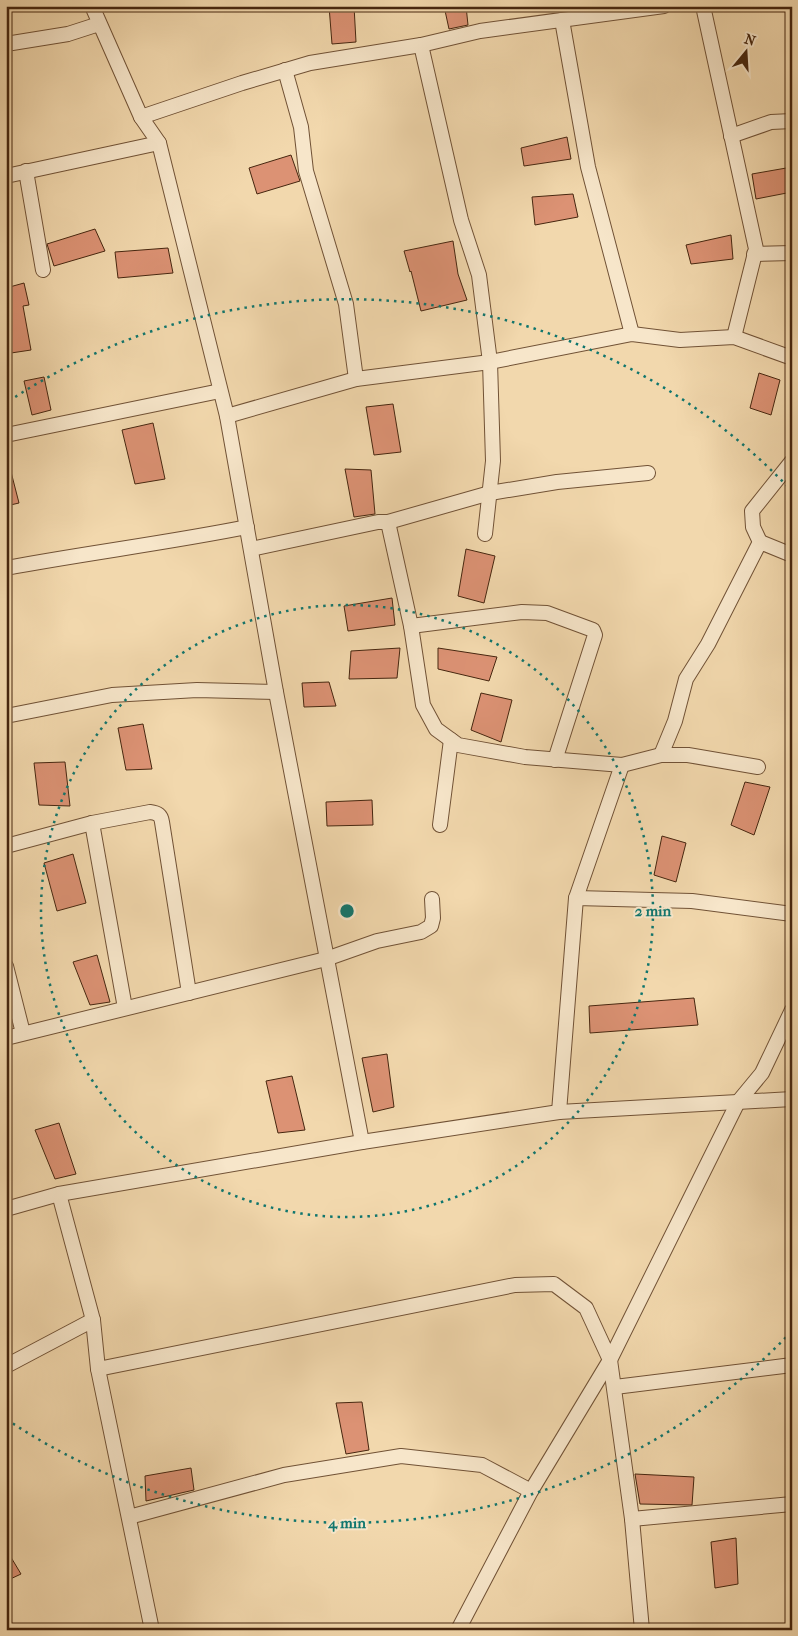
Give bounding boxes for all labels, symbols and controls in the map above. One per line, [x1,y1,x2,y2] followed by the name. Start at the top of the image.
[720,28,770,78] north arrow
[742,30,758,50] text: N
[338,902,356,920] centre of rings
[635,902,672,920] text: 2 min
[327,1514,366,1532] text: 4 min

